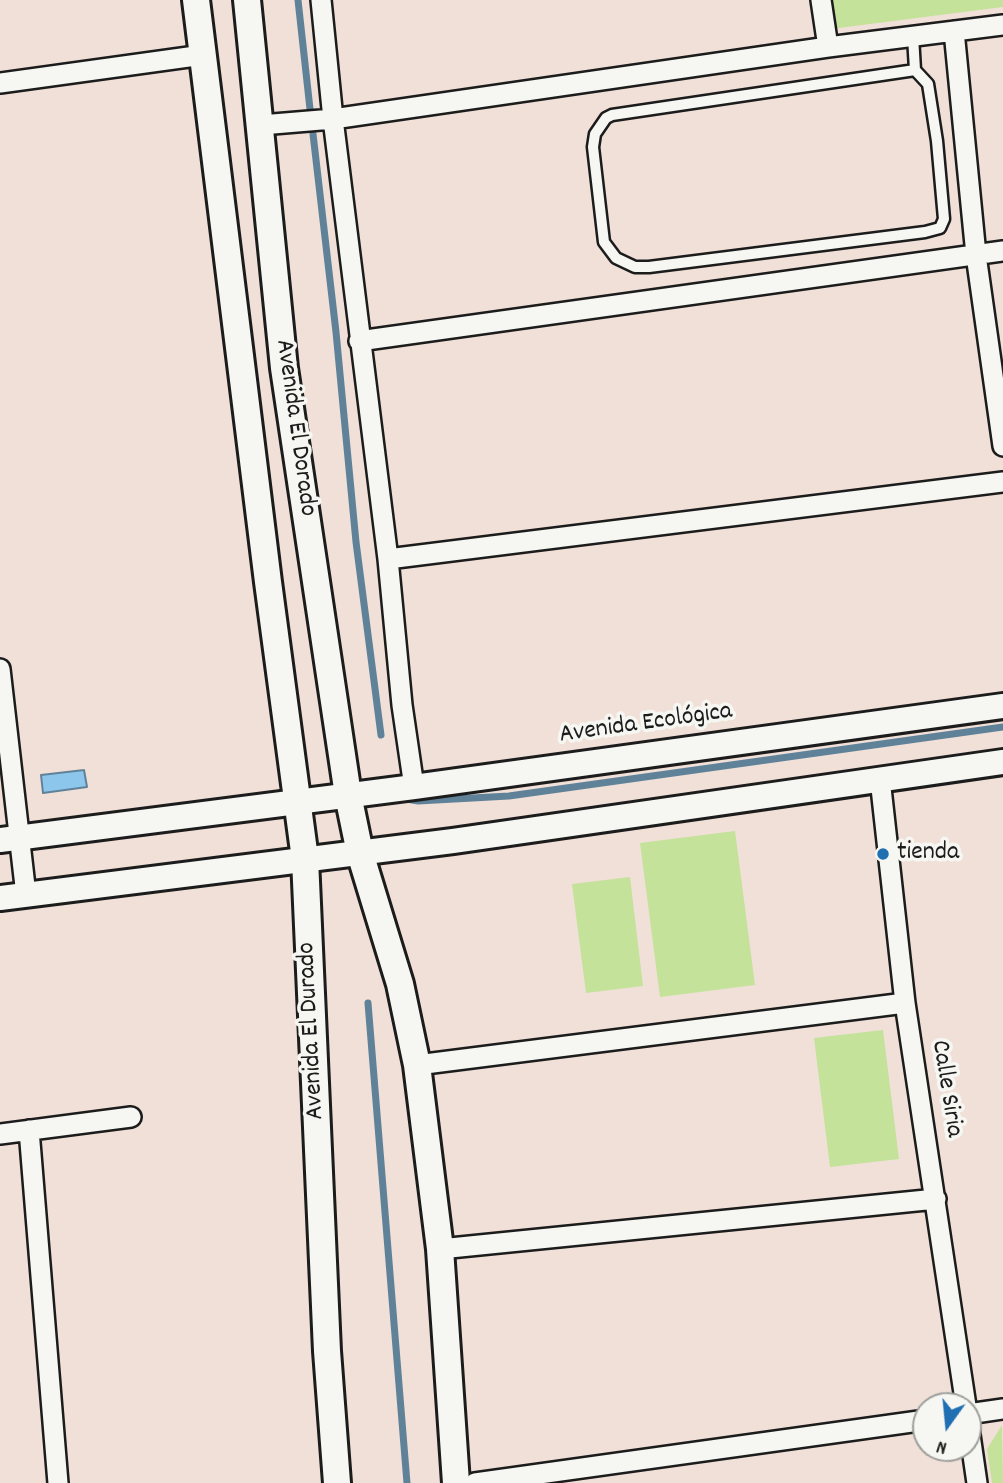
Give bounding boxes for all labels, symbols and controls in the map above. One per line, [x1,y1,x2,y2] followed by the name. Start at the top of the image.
[266,338,322,518] street label: Avenida El Dorado
[558,697,734,753] street label: Avenida Ecológica
[897,838,959,870] place label: tienda
[875,846,891,862] marker: tienda
[293,941,333,1121] street label: Avenida El Durado
[922,1038,968,1140] street label: Calle Siria
[912,1392,982,1462] north arrow
[934,1432,950,1460] text: N

